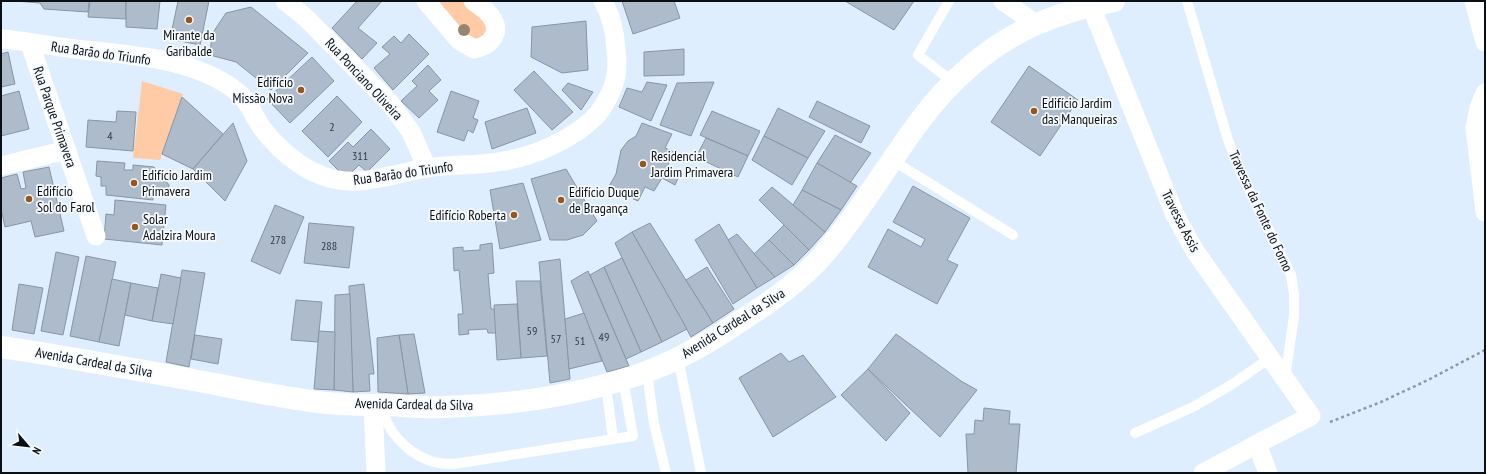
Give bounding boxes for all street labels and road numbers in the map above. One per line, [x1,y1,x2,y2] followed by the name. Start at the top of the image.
[321,34,407,124] street label: Rua Ponciano Oliveira
[50,37,152,69] street label: Rua Barão do Triunfo
[29,64,81,170] street label: Rua Parque Primavera
[1225,147,1297,275] street label: Travessa da Fonte do Forno
[352,157,454,189] street label: Rua Barão do Triunfo
[1158,187,1204,255] street label: Travessa Assis
[678,284,788,362] street label: Avenida Cardeal da Silva
[34,343,154,381] street label: Avenida Cardeal da Silva
[355,394,473,414] street label: Avenida Cardeal da Silva

